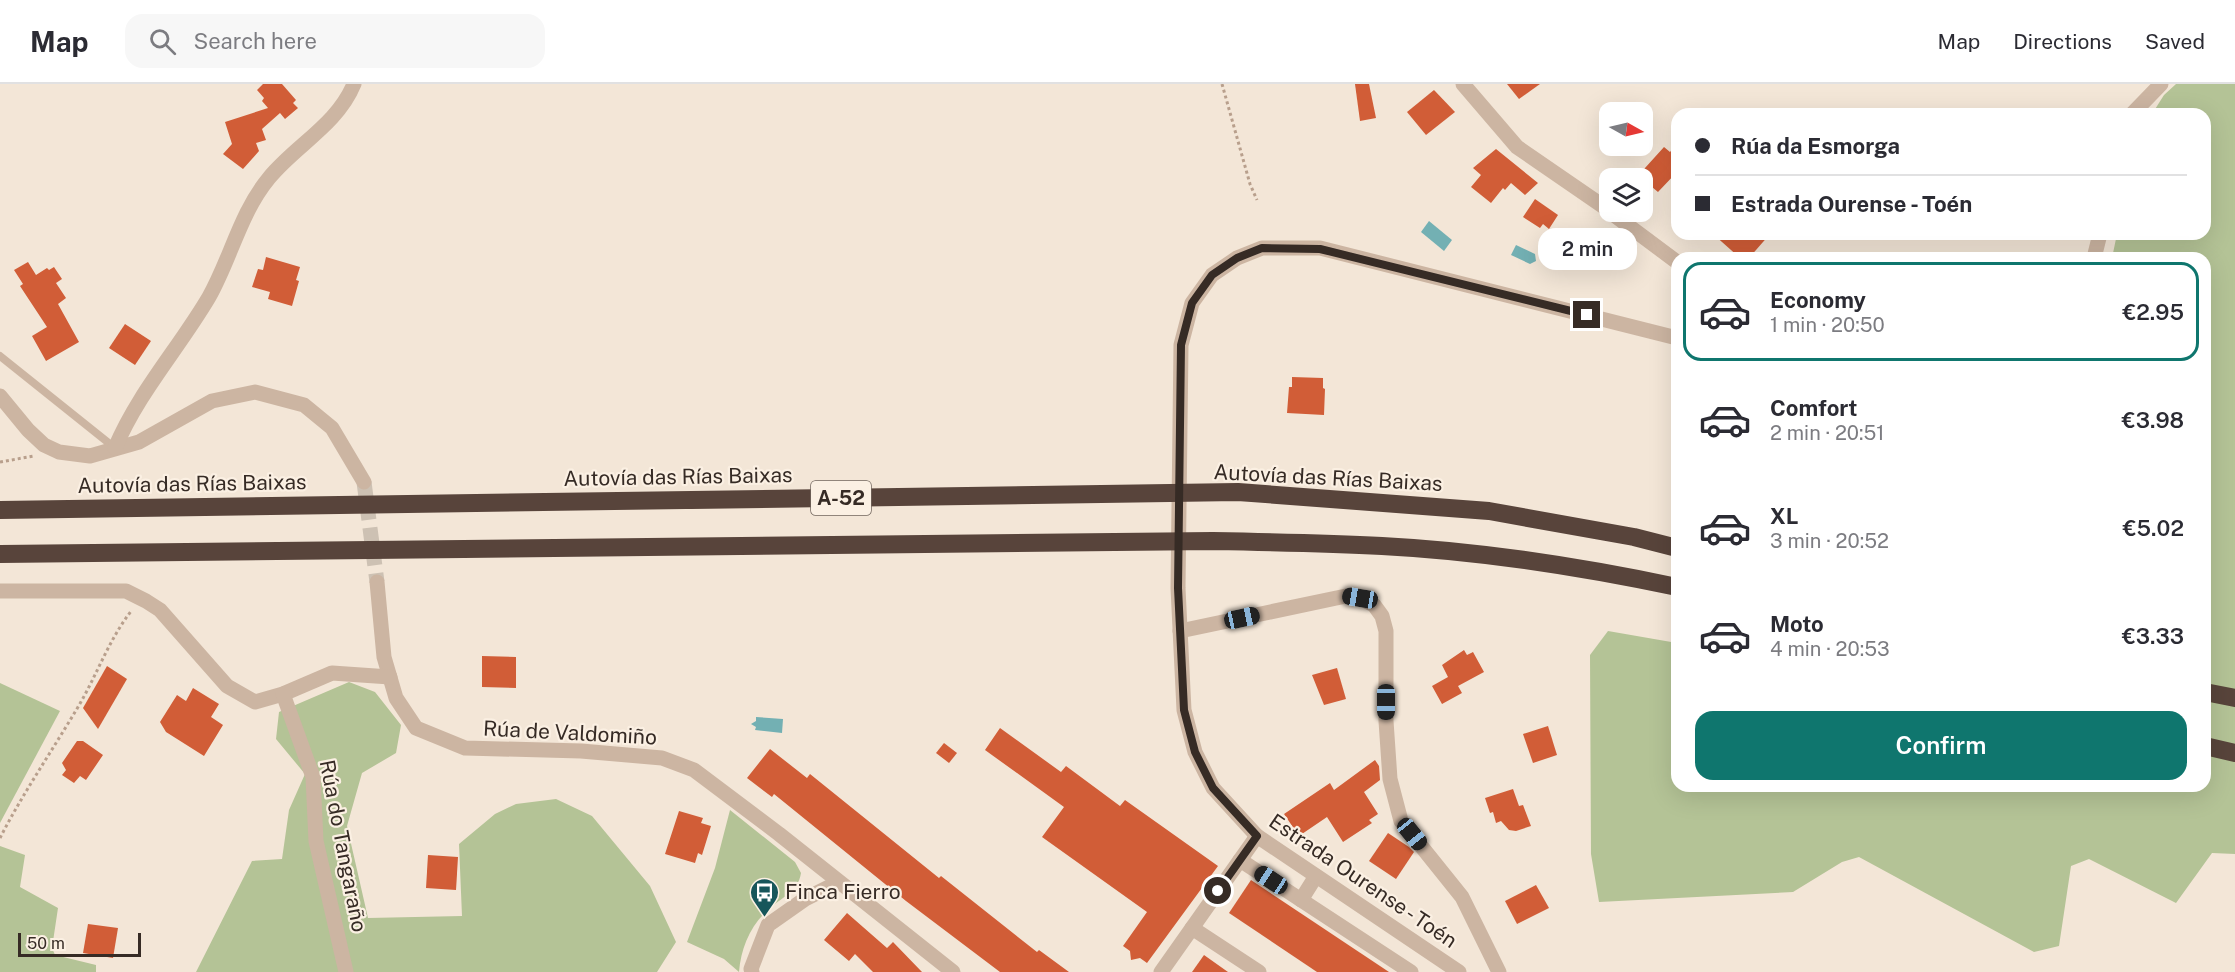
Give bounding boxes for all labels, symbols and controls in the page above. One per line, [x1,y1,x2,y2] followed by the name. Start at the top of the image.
[125,14,545,68] search box
[30,25,89,58] text: Map
[146,25,179,58] icon: search
[194,28,317,54] text: Search here
[1938,29,1980,54] text: Map
[2013,29,2112,54] text: Directions
[2145,29,2205,54] text: Saved
[1599,102,1653,156] north arrow
[1599,102,1653,222] map controls
[1731,133,1900,159] text: Rúa da Esmorga
[1599,168,1653,222] button: layers
[1731,191,1972,217] text: Estrada Ourense - Toén
[1538,228,1636,270] callout: 2 min
[1562,237,1613,261] text: 2 min
[1698,285,1752,339] icon: car
[1770,287,1866,313] text: Economy
[2122,299,2184,325] text: €2.95
[1573,301,1600,328] route end
[1770,313,1885,337] text: 1 min · 20:50
[1698,393,1752,447] icon: car
[1770,395,1857,421] text: Comfort
[2122,407,2184,433] text: €3.98
[1770,421,1885,445] text: 2 min · 20:51
[1213,459,1443,496] street label: Autovía das Rías Baixas
[563,462,793,491] street label: Autovía das Rías Baixas
[77,469,307,498] street label: Autovía das Rías Baixas
[811,481,871,515] road number: A-52
[1698,501,1752,555] icon: car
[1770,503,1798,529] text: XL
[2123,515,2184,541] text: €5.02
[1770,529,1889,553] text: 3 min · 20:52
[1341,586,1379,610] car
[1223,605,1261,631] car
[1698,609,1752,663] icon: car
[1770,611,1824,637] text: Moto
[2122,623,2184,649] text: €3.33
[1770,637,1890,661] text: 4 min · 20:53
[1377,684,1395,720] car
[1695,711,2187,780] button: Confirm
[482,715,658,750] street label: Rúa de Valdomiño
[315,758,372,934] street label: Rúa do Tangaraño
[1265,808,1462,953] street label: Estrada Ourense - Toén
[1394,814,1430,854] car
[1251,863,1291,897] car
[748,876,780,918] bus stop icon: Finca Fierro
[1204,877,1231,904] route start
[785,879,901,904] place label: Finca Fierro
[18,930,141,958] scale bar
[27,934,65,953] text: 50 m

